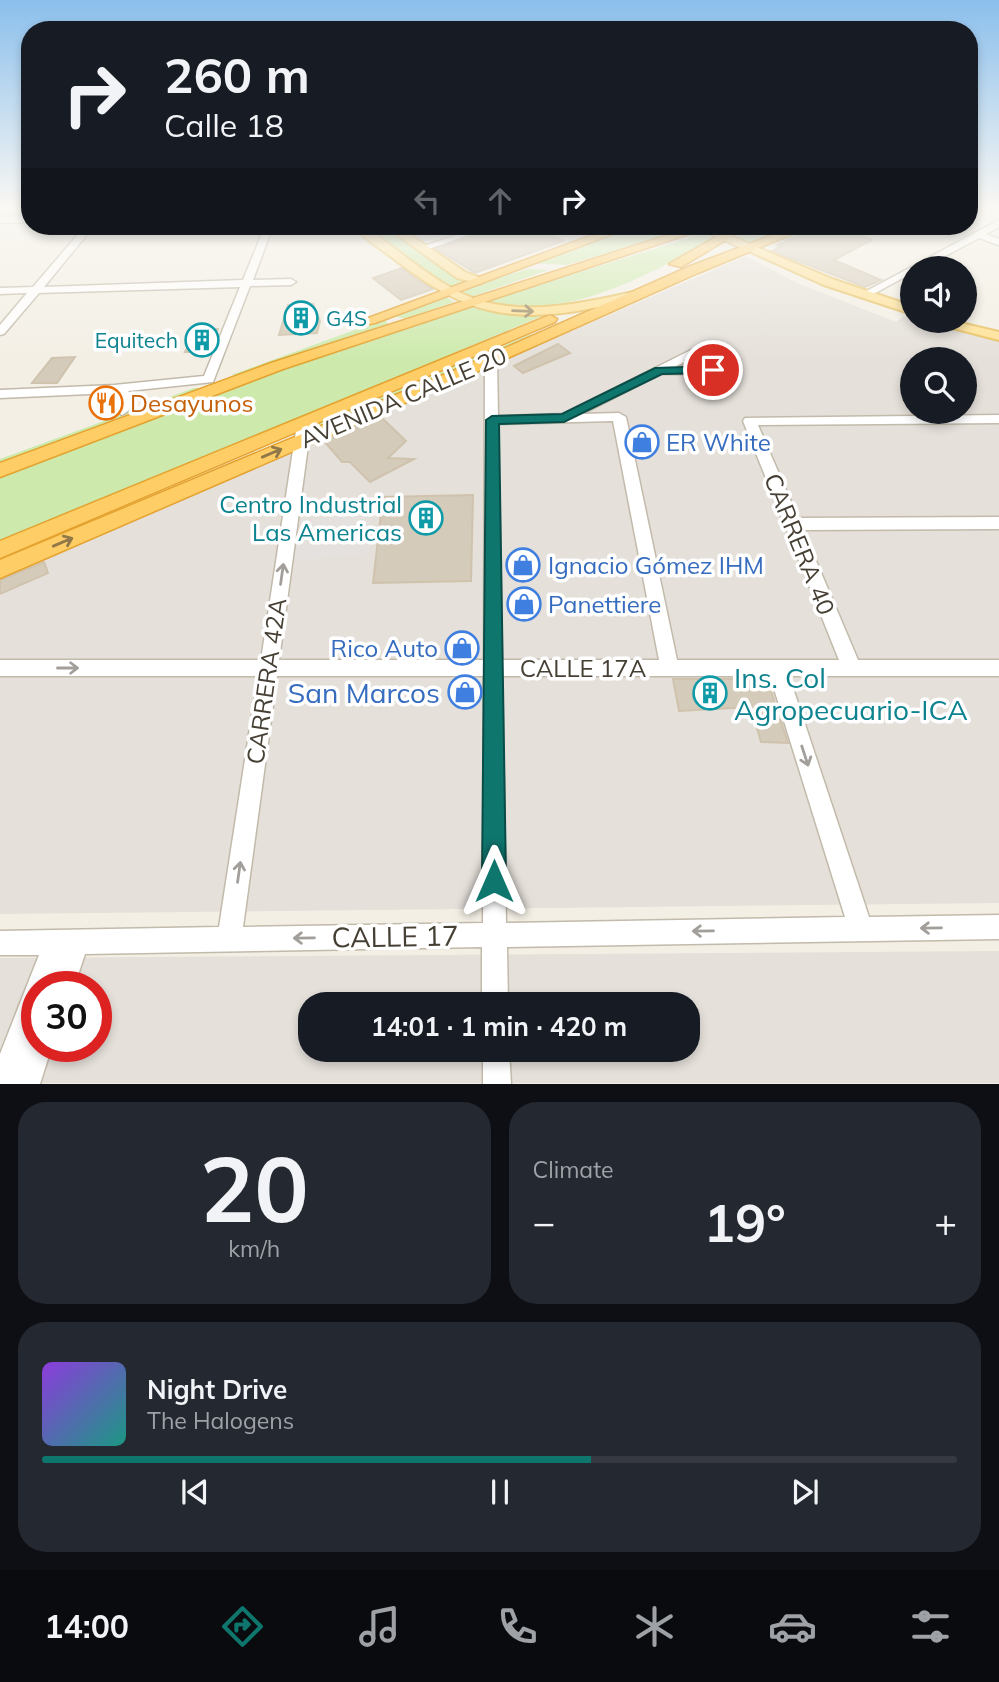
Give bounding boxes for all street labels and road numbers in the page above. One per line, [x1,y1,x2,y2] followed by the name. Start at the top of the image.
[295,340,511,454] street label: AVENIDA CALLE 20
[758,469,842,619] street label: CARRERA 40
[239,596,293,766] street label: CARRERA 42A
[520,653,647,683] street label: CALLE 17A
[331,917,459,955] street label: CALLE 17

